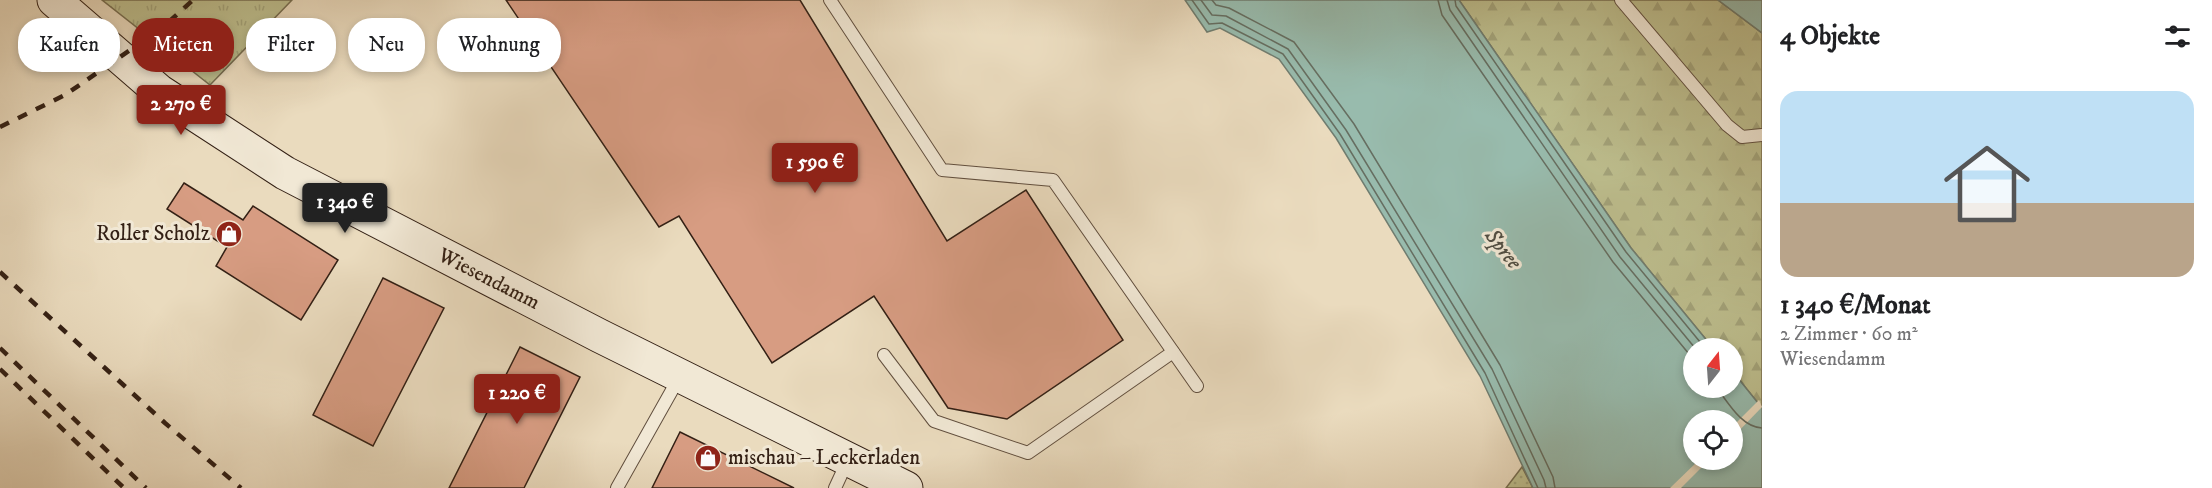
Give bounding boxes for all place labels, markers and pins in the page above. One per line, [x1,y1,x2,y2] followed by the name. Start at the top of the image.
[126,85,236,136] pin: 2 270 €
[760,143,870,194] pin: 1 590 €
[290,183,400,234] pin: 1 340 €
[214,219,244,249] shop icon: Roller Scholz
[96,221,210,247] place label: Roller Scholz
[462,374,572,425] pin: 1 220 €
[693,443,723,473] shop icon: mischau – Leckerladen
[728,445,920,471] place label: mischau – Leckerladen

